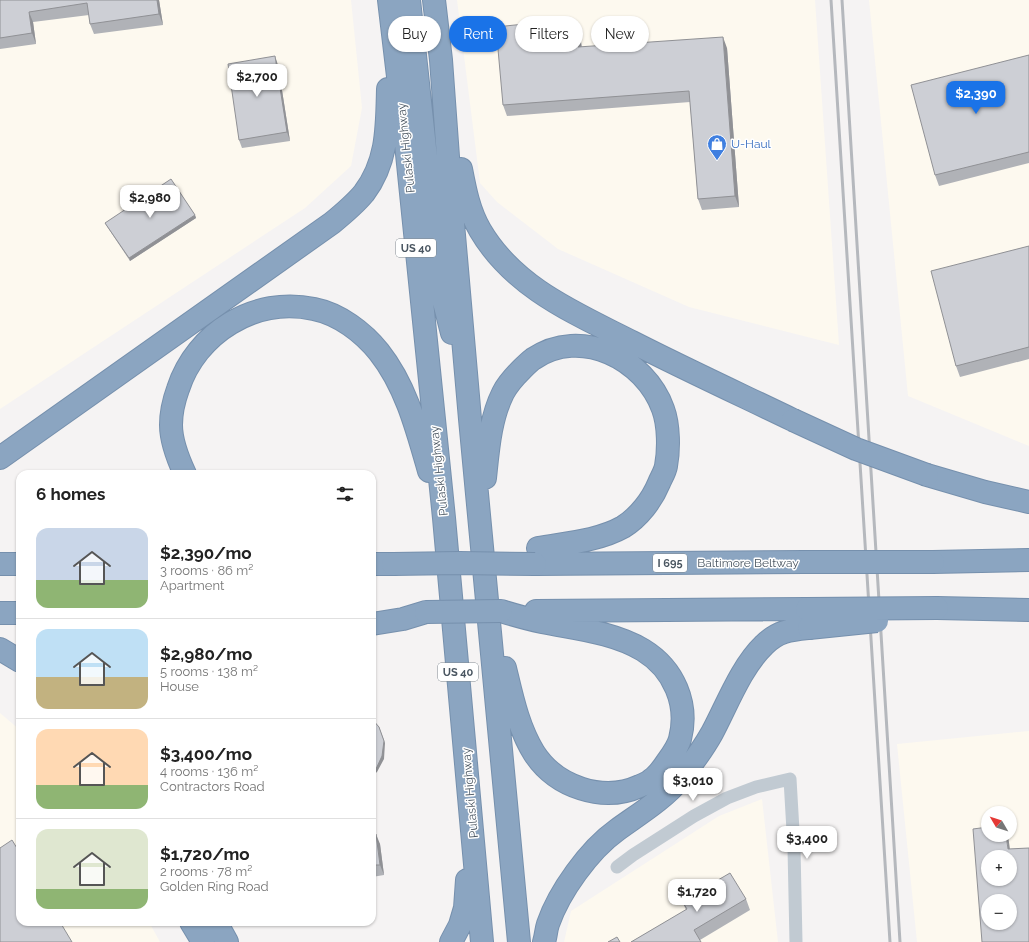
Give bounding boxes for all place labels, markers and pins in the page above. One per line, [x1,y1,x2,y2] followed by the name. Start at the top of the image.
[224,64,290,98] pin: $2,700
[943,81,1009,115] pin: $2,390
[706,133,728,161] shop icon: U-Haul
[731,137,772,151] place label: U-Haul
[117,185,183,219] pin: $2,980
[660,768,726,802] pin: $3,010
[774,826,840,860] pin: $3,400
[664,879,730,913] pin: $1,720

